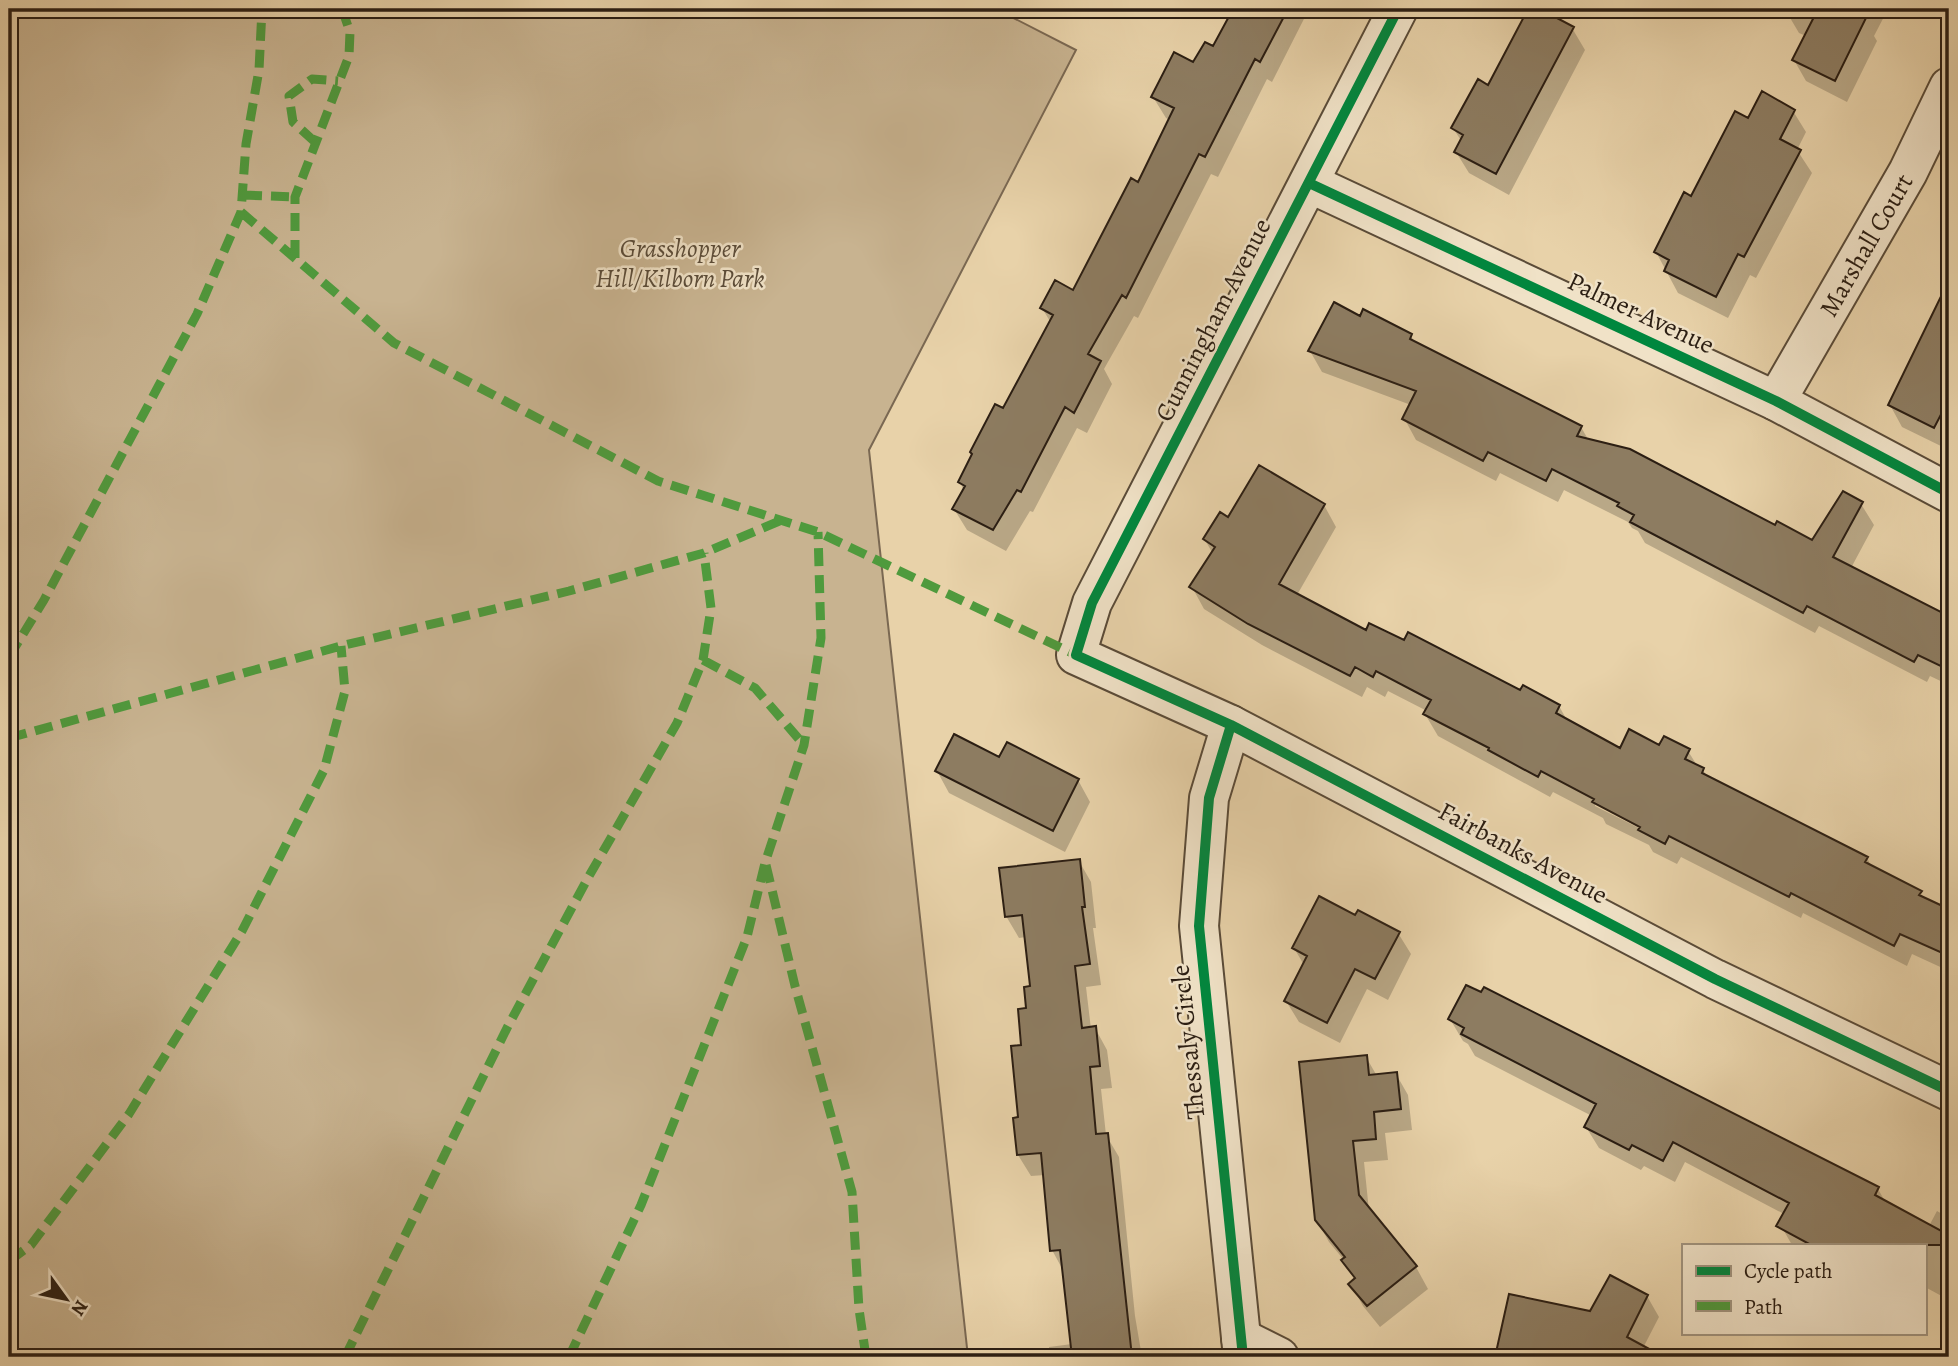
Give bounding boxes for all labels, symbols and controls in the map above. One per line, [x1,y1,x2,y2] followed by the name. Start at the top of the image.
[1811,167,1921,323] street label: Marshall Court
[1147,212,1279,428] street label: Cunningham Avenue
[595,231,765,296] park label: Grasshopper Hill/Kilborn Park
[1562,264,1720,362] street label: Palmer Avenue
[1432,794,1614,912] street label: Fairbanks Avenue
[1162,963,1214,1121] street label: Thessaly Circle
[1682,1244,1926,1334] legend
[1744,1257,1833,1285] text: Cycle path
[32,1264,102,1334] north arrow
[1744,1293,1783,1321] text: Path
[65,1295,94,1321] text: N

